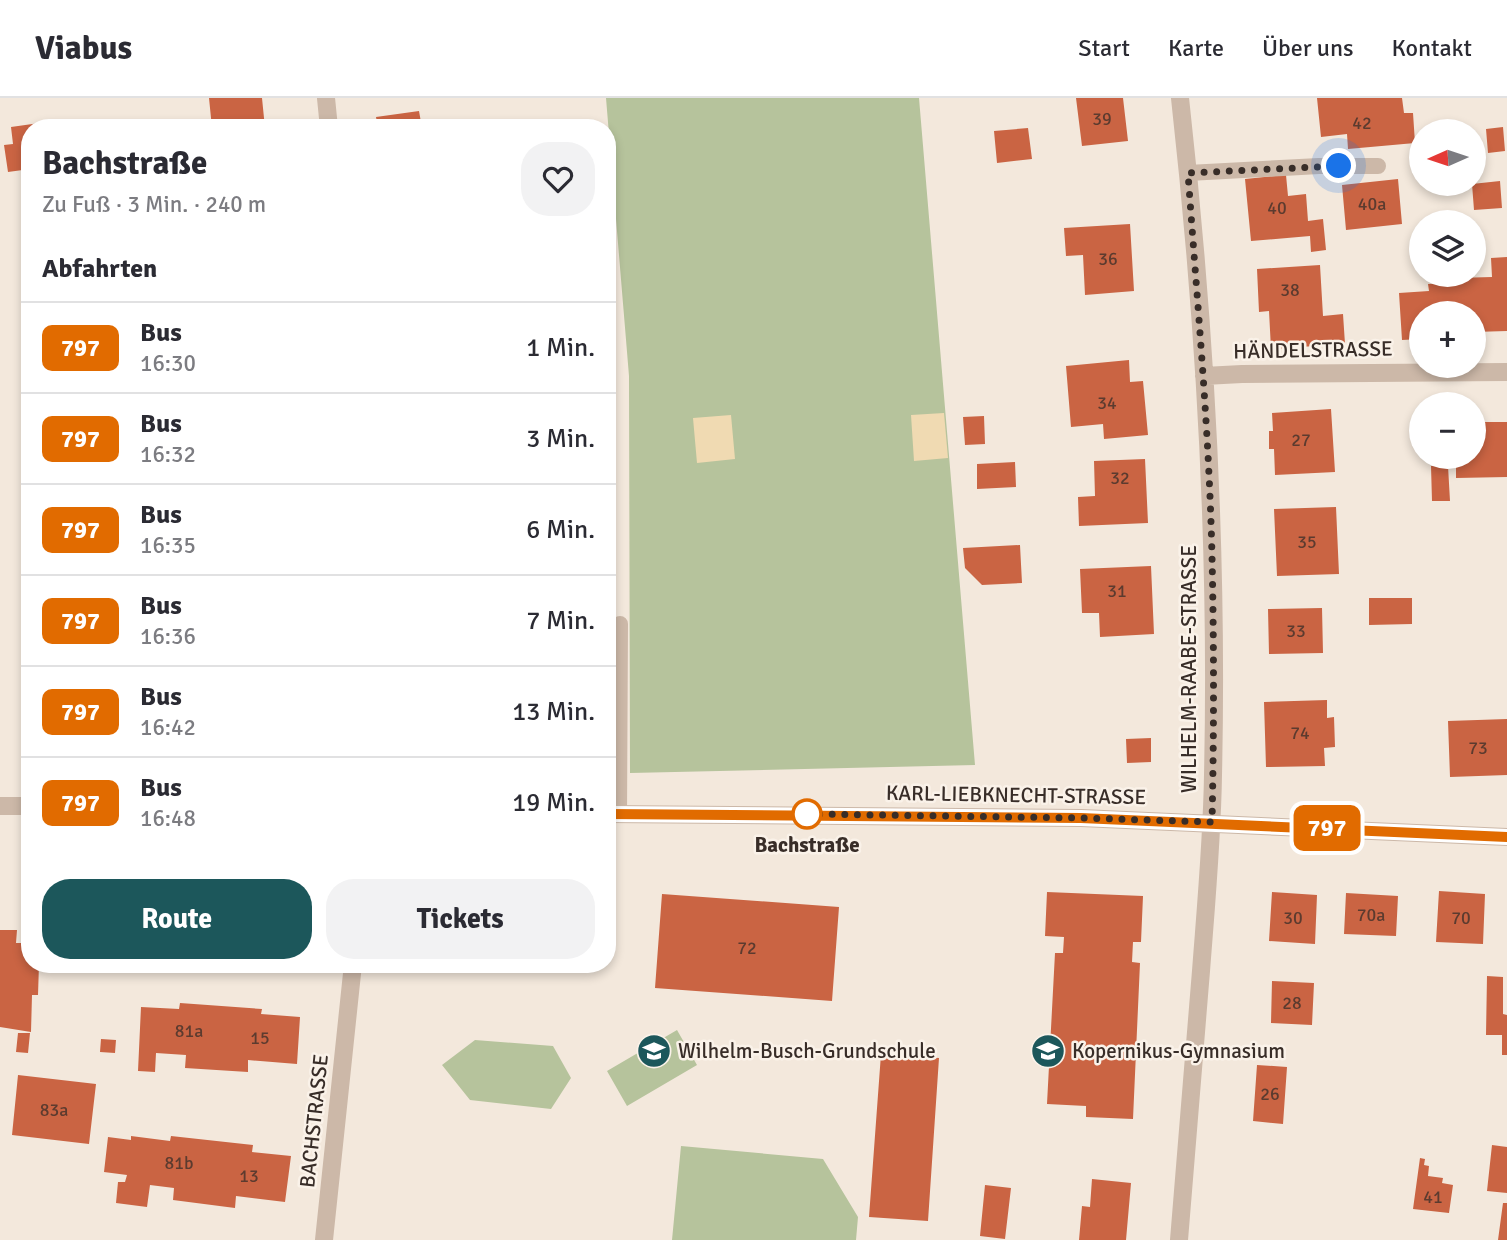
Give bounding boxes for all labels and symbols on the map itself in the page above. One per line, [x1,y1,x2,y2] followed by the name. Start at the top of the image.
[1092,108,1112,130] house number: 39
[1352,112,1372,134] house number: 42
[1409,119,1486,196] north arrow
[1321,148,1356,183] your location
[1358,193,1386,215] house number: 40a
[1267,197,1287,219] house number: 40
[1098,248,1118,270] house number: 36
[1280,279,1300,301] house number: 38
[1233,336,1393,364] street label: HÄNDELSTRASSE
[1097,392,1117,414] house number: 34
[1291,429,1311,451] house number: 27
[1110,467,1130,489] house number: 32
[1297,531,1317,553] house number: 35
[1176,545,1202,793] street label: WILHELM-RAABE-STRASSE
[1107,580,1127,602] house number: 31
[1286,620,1306,642] house number: 33
[1290,722,1310,744] house number: 74
[1468,737,1488,759] house number: 73
[886,780,1146,810] street label: KARL-LIEBKNECHT-STRASSE
[792,799,822,829] marker: Bachstraße
[1287,805,1367,851] line badge: 797
[754,832,860,858] place label: Bachstraße
[1357,904,1385,926] house number: 70a
[1283,907,1303,929] house number: 30
[1451,907,1471,929] house number: 70
[737,937,757,959] house number: 72
[1282,992,1302,1014] house number: 28
[175,1020,203,1042] house number: 81a
[250,1027,270,1049] house number: 15
[635,1032,673,1070] school or university icon: Wilhelm-Busch-Grundschule
[1029,1032,1067,1070] school or university icon: Kopernikus-Gymnasium
[678,1038,936,1064] place label: Wilhelm-Busch-Grundschule
[1072,1038,1285,1064] place label: Kopernikus-Gymnasium
[294,1053,334,1189] street label: BACHSTRASSE
[1260,1083,1280,1105] house number: 26
[40,1099,68,1121] house number: 83a
[165,1152,193,1174] house number: 81b
[239,1165,259,1187] house number: 13
[1423,1186,1443,1208] house number: 41

